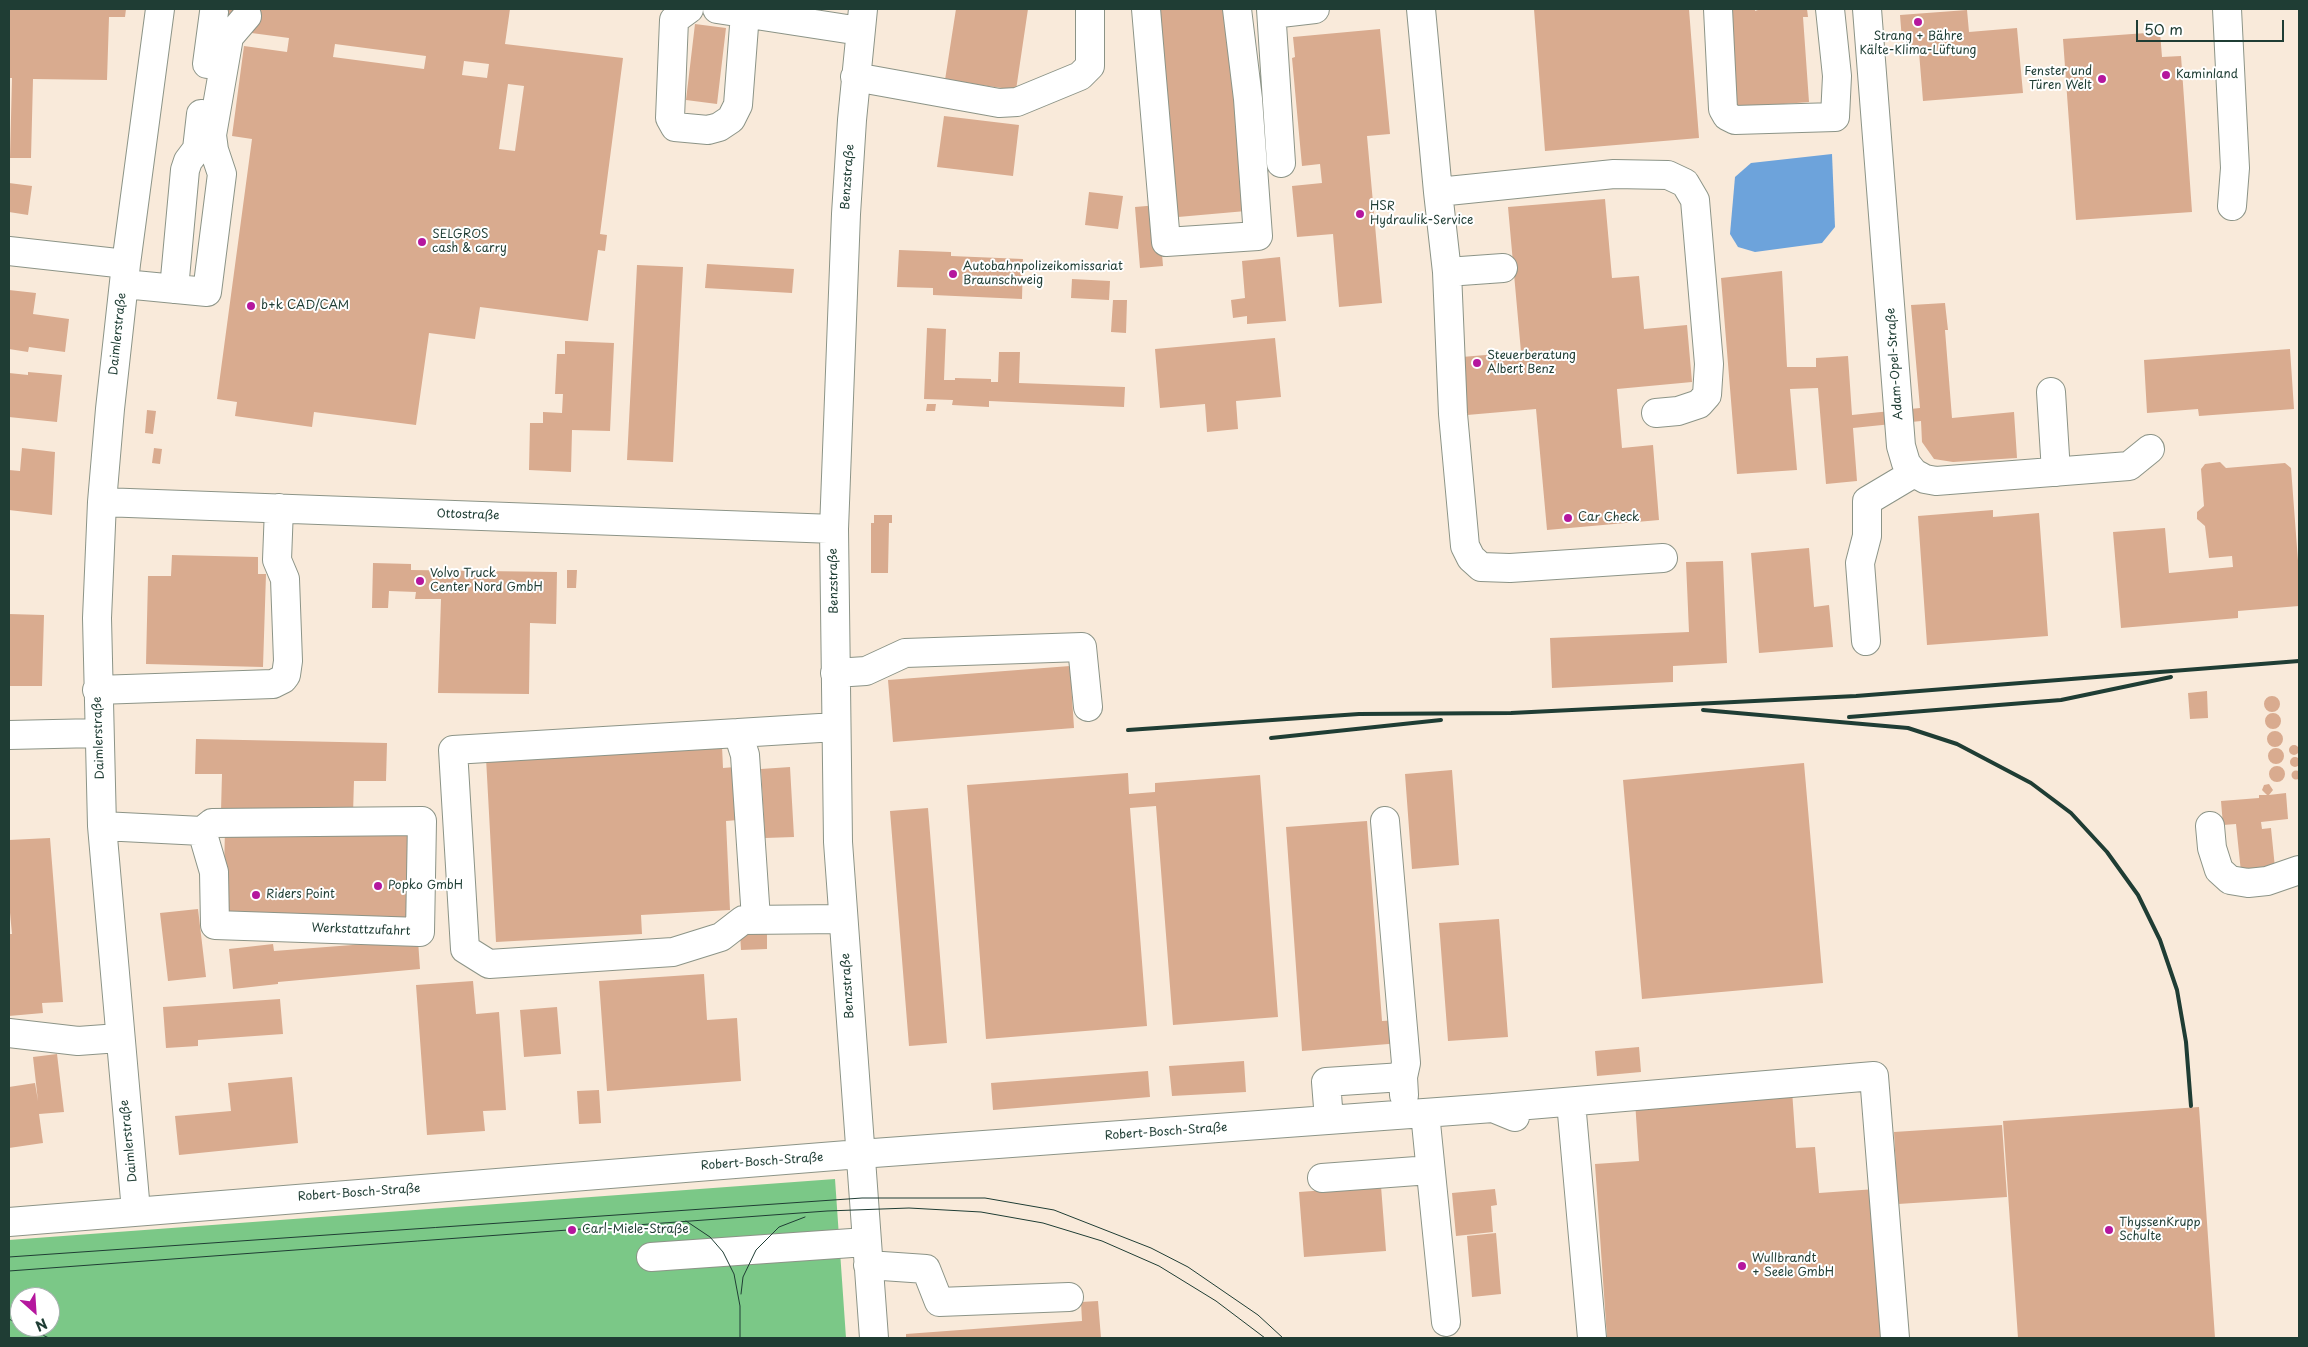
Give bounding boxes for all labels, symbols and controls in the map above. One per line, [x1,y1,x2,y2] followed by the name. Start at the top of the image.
[2138,10,2286,42] scale bar
[1912,16,1924,28] marker: Strang + Bähre Kälte-Klima-Lüftung
[2144,17,2183,40] text: 50 m
[1859,30,1977,58] place label: Strang + Bähre Kälte-Klima-Lüftung
[2024,65,2092,93] place label: Fenster und Türen Welt
[2176,68,2238,82] place label: Kaminland
[2160,69,2172,81] marker: Kaminland
[2096,73,2108,85] marker: Fenster und Türen Welt
[839,144,857,210] street label: Benzstraße
[1370,200,1473,228] place label: HSR Hydraulik-Service
[1354,208,1366,220] marker: HSR Hydraulik-Service
[432,228,507,256] place label: SELGROS cash & carry
[416,236,428,248] marker: SELGROS cash & carry
[963,260,1123,288] place label: Autobahnpolizeikomissariat Braunschweig
[947,268,959,280] marker: Autobahnpolizeikomissariat Braunschweig
[107,292,129,376] street label: Daimlerstraße
[261,299,349,313] place label: b+k CAD/CAM
[245,300,257,312] marker: b+k CAD/CAM
[1884,307,1906,421] street label: Adam-Opel-Straße
[1487,349,1576,377] place label: Steuerberatung Albert Benz
[1471,357,1483,369] marker: Steuerberatung Albert Benz
[436,507,500,523] street label: Ottostraße
[1578,511,1639,525] place label: Car Check
[1562,512,1574,524] marker: Car Check
[826,548,842,614] street label: Benzstraße
[430,567,543,595] place label: Volvo Truck Center Nord GmbH
[414,575,426,587] marker: Volvo Truck Center Nord GmbH
[90,696,108,780] street label: Daimlerstraße
[388,879,463,893] place label: Popko GmbH
[372,880,384,892] marker: Popko GmbH
[266,888,335,902] place label: Riders Point
[250,889,262,901] marker: Riders Point
[311,921,411,939] street label: Werkstattzufahrt
[839,953,857,1019] street label: Benzstraße
[118,1099,140,1183] street label: Daimlerstraße
[1104,1121,1228,1143] street label: Robert-Bosch-Straße
[700,1151,824,1173] street label: Robert-Bosch-Straße
[297,1182,421,1204] street label: Robert-Bosch-Straße
[2119,1216,2201,1244] place label: ThyssenKrupp Schulte
[582,1223,689,1237] place label: Carl-Miele-Straße
[566,1224,578,1236] marker: Carl-Miele-Straße
[2103,1224,2115,1236] marker: ThyssenKrupp Schulte
[1752,1252,1834,1280] place label: Wullbrandt + Seele GmbH
[1736,1260,1748,1272] marker: Wullbrandt + Seele GmbH
[10,1287,60,1337] north arrow
[32,1313,51,1337] text: N

